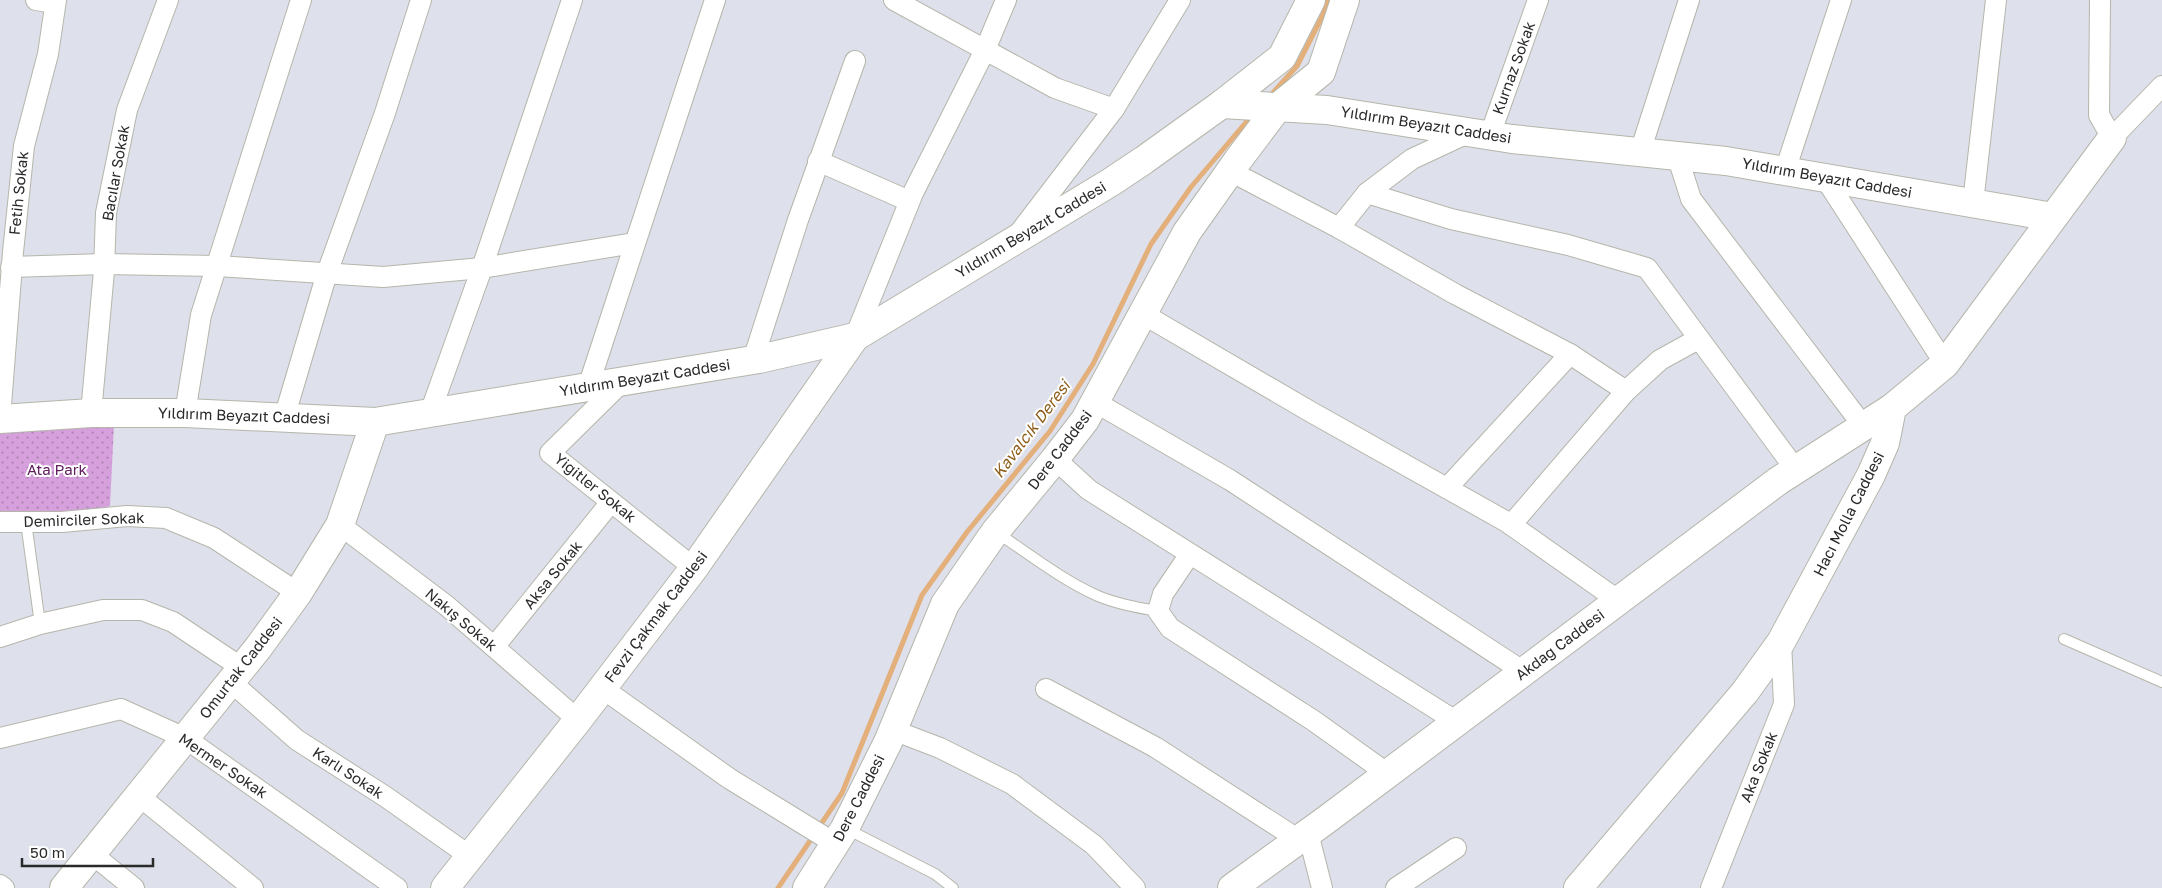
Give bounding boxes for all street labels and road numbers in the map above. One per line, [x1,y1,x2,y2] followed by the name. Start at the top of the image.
[1488,18,1538,117] street label: Kurnaz Sokak
[1340,102,1513,146] street label: Yıldırım Beyazıt Caddesi
[98,123,132,222] street label: Bacılar Sokak
[5,149,31,236] street label: Fetih Sokak
[1741,153,1914,201] street label: Yıldırım Beyazıt Caddesi
[952,177,1109,281] street label: Yıldırım Beyazıt Caddesi
[558,355,731,399] street label: Yıldırım Beyazıt Caddesi
[158,403,331,427] street label: Yıldırım Beyazıt Caddesi
[1023,406,1095,493] street label: Dere Caddesi
[1809,448,1887,579] street label: Hacı Molla Caddesi
[551,449,640,526] street label: Yiğitler Sokak
[23,508,145,530] street label: Demirciler Sokak
[519,536,586,612] street label: Aksa Sokak
[600,547,711,686] street label: Fevzi Çakmak Caddesi
[422,584,502,655] street label: Nakış Sokak
[1511,605,1607,683] street label: Akdağ Caddesi
[195,613,286,722] street label: Omurtak Caddesi
[1736,728,1781,805] street label: Aka Sokak
[176,729,272,802] street label: Mermer Sokak
[310,743,388,802] street label: Karlı Sokak
[828,751,888,844] street label: Dere Caddesi

